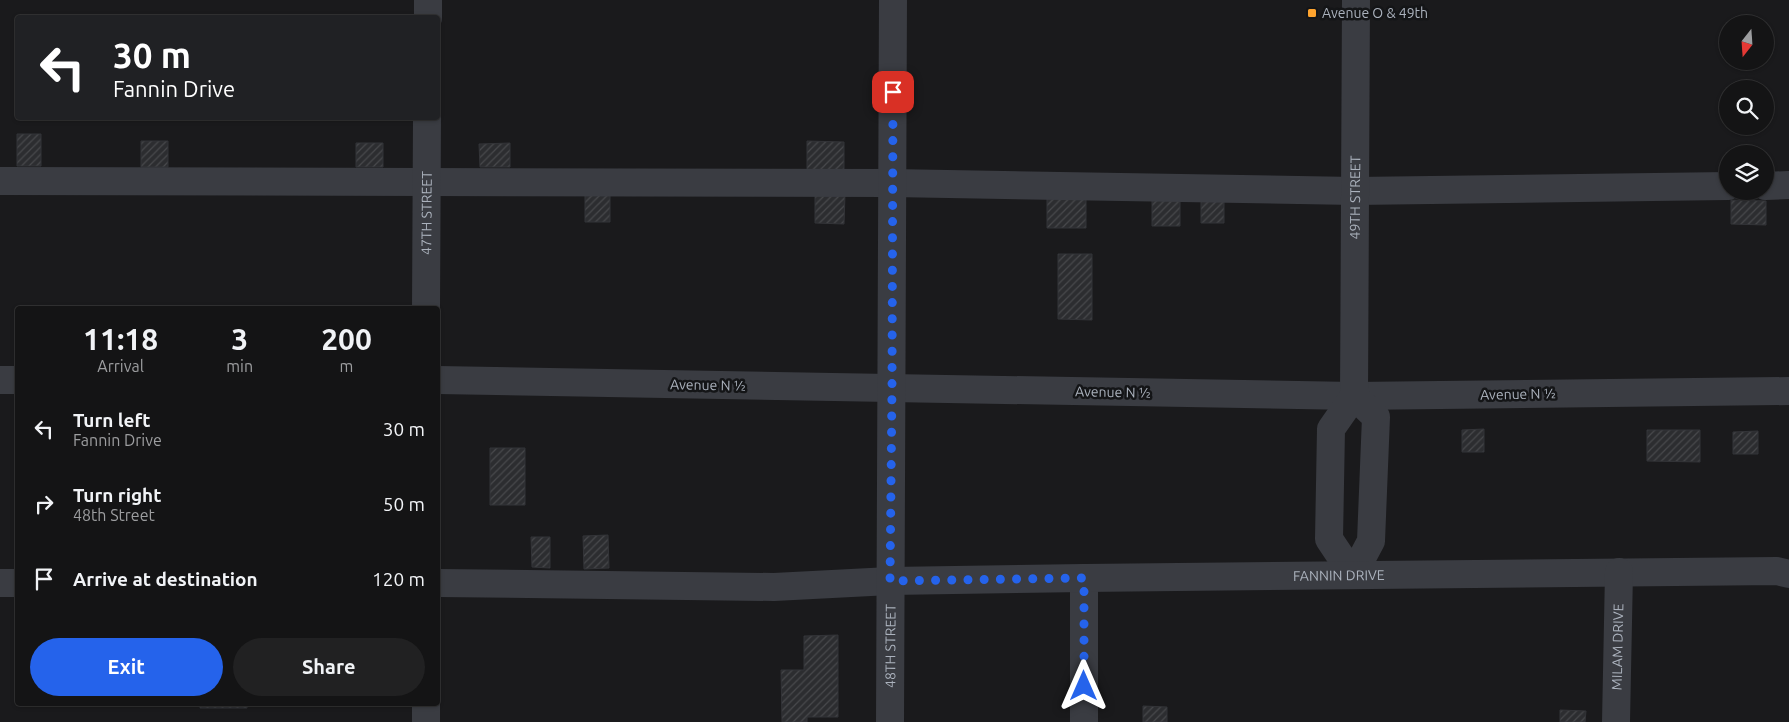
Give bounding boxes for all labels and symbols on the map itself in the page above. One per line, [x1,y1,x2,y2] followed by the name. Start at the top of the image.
[1322,5,1428,21] place label: Avenue O & 49th
[1306,7,1318,19] marker: Avenue O & 49th
[1719,15,1774,70] north arrow
[872,71,914,113] pin
[1347,155,1363,240] street label: 49TH STREET
[418,171,435,255] street label: 47TH STREET
[670,376,746,394] street label: Avenue N ½
[1075,383,1151,401] street label: Avenue N ½
[1480,385,1556,403] street label: Avenue N ½
[1293,567,1385,584] street label: FANNIN DRIVE
[1609,603,1626,691] street label: MILAM DRIVE
[882,604,898,688] street label: 48TH STREET
[1057,659,1109,711] position arrow

